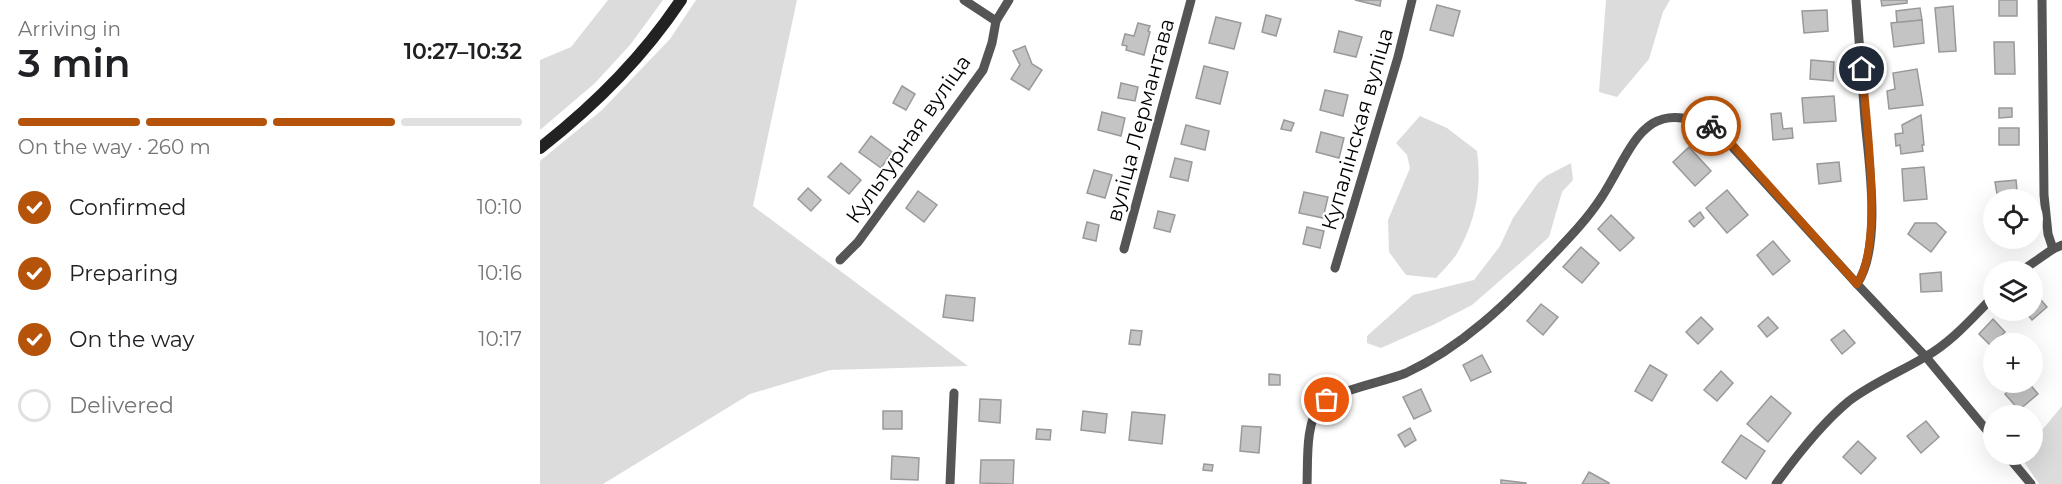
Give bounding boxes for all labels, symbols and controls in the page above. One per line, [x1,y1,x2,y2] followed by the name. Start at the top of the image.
[1101,16,1179,224] street label: вуліца Лермантава
[18,17,121,41] text: Arriving in
[1316,25,1398,233] street label: Купалінская вуліца
[404,38,522,65] text: 10:27–10:32
[18,39,131,87] text: 3 min
[1836,43,1887,94] pin
[840,50,976,228] street label: Культурная вуліца
[1845,52,1878,85] icon: home
[1681,96,1741,156] courier
[1695,110,1728,143] icon: bike
[18,135,211,159] text: On the way · 260 m
[1983,189,2043,465] map controls
[1983,189,2043,249] button: locate
[18,191,51,224] icon: check
[69,194,186,221] text: Confirmed
[477,195,522,219] text: 10:10
[18,257,51,290] icon: check
[69,260,178,287] text: Preparing
[478,261,522,285] text: 10:16
[1983,261,2043,321] button: layers
[18,323,51,356] icon: check
[69,326,194,353] text: On the way
[478,327,522,351] text: 10:17
[1983,333,2043,393] button: +
[1301,374,1352,425] pin
[1310,383,1343,416] icon: bag
[69,392,174,419] text: Delivered
[1983,405,2043,465] button: −

